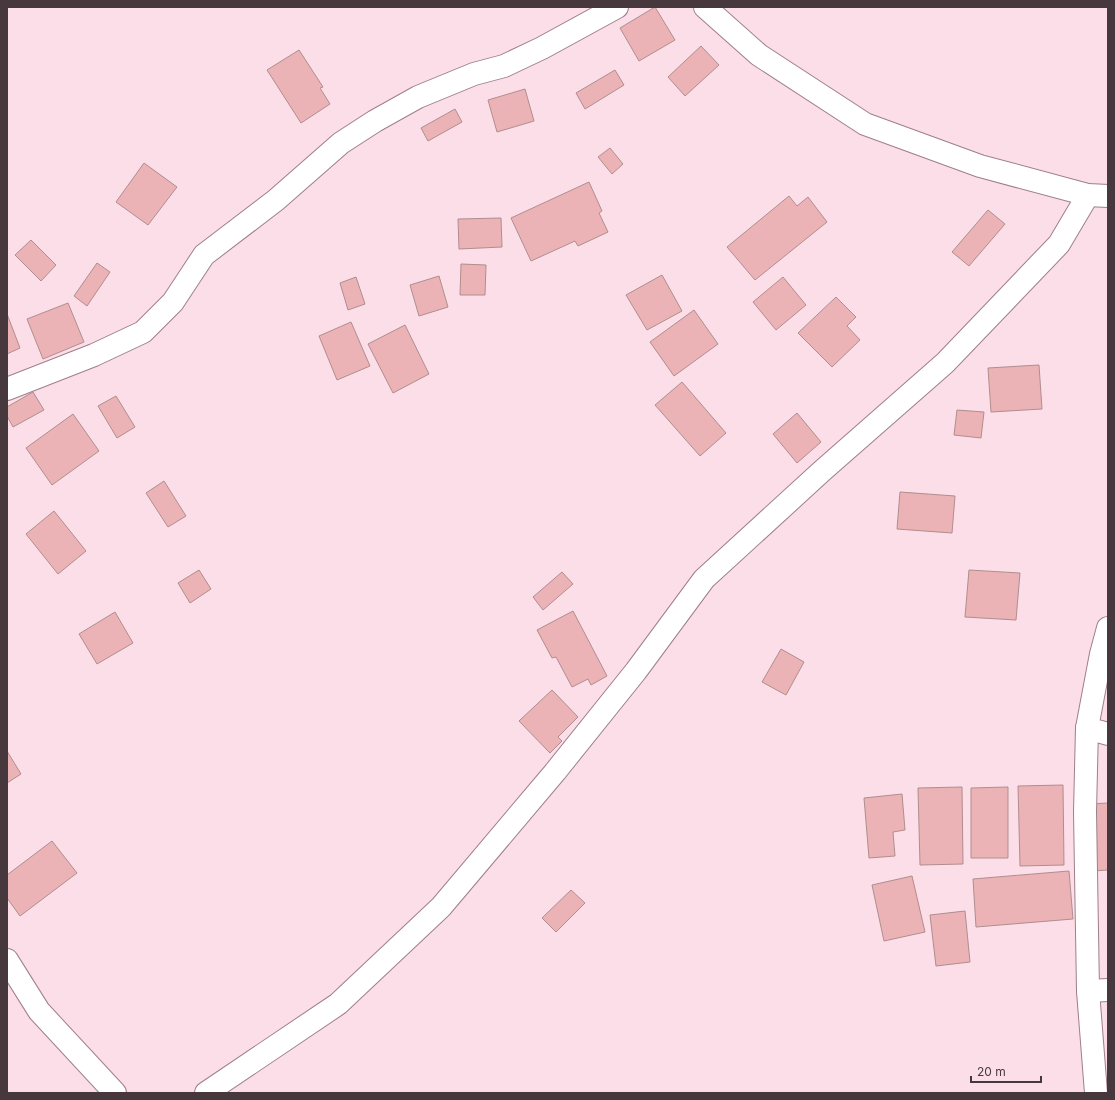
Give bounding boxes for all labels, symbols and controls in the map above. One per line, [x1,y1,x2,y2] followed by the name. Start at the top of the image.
[971,1058,1041,1084] scale bar
[977,1064,1006,1079] text: 20 m

